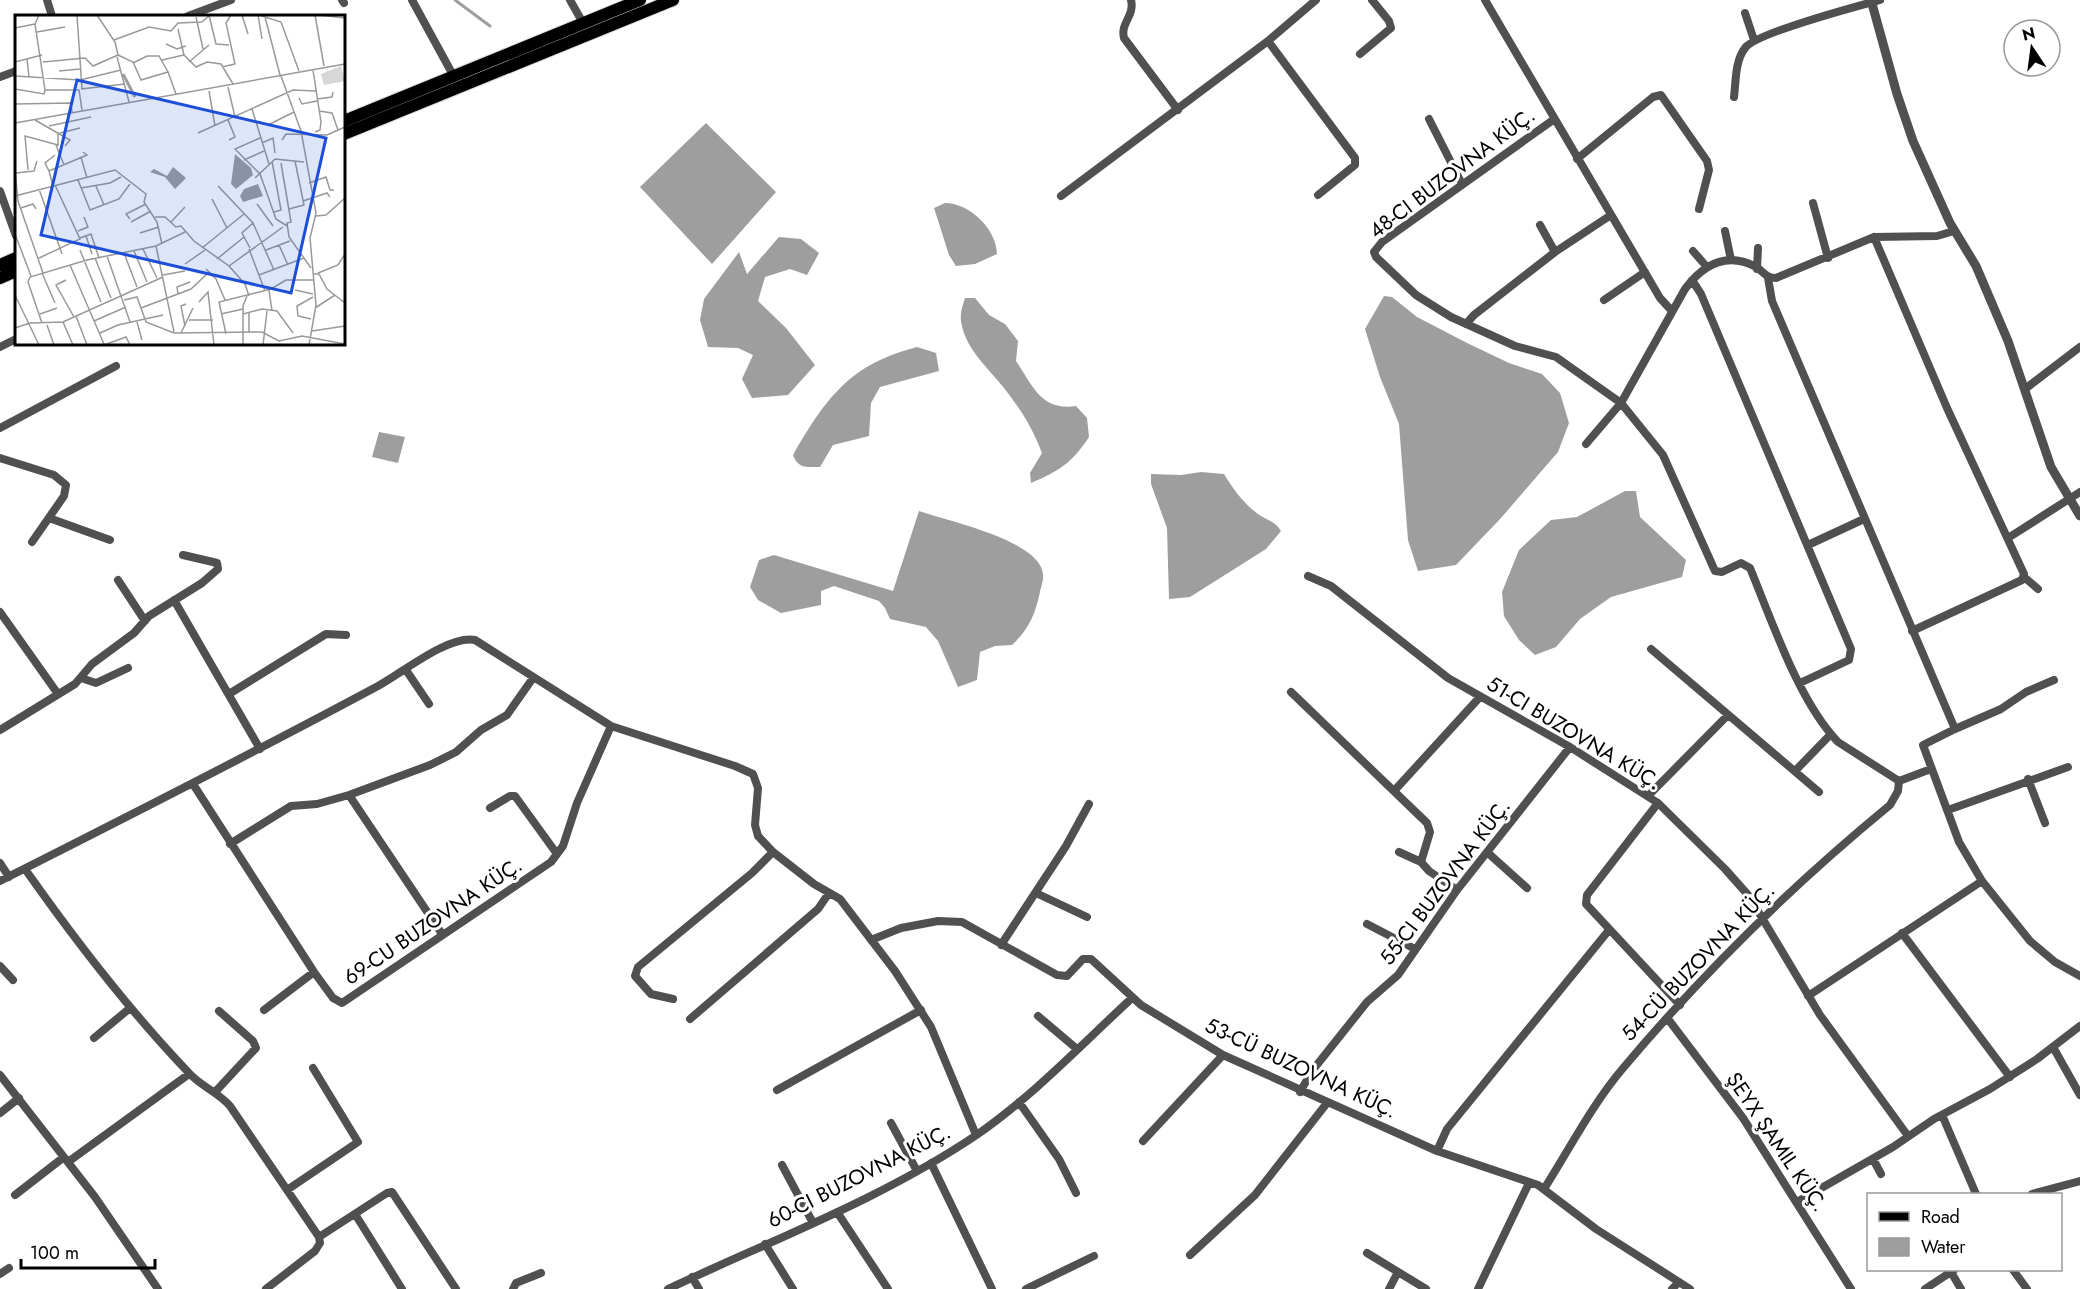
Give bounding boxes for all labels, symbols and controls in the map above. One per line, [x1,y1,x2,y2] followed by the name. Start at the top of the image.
[15,15,345,345] inset map
[2002,18,2062,78] north arrow
[2020,21,2038,47] text: N
[1363,100,1541,246] street label: 48-CI BUZOVNA KÜÇ.
[1481,669,1667,797] street label: 51-CI BUZOVNA KÜÇ.
[1372,793,1518,971] street label: 55-CI BUZOVNA KÜÇ.
[338,850,528,992] street label: 69-CU BUZOVNA KÜÇ.
[1614,876,1782,1048] street label: 54-CÜ BUZOVNA KÜÇ.
[1200,1010,1402,1126] street label: 53-CÜ BUZOVNA KÜÇ.
[1719,1066,1835,1218] street label: ŞEYX ŞAMIL KÜÇ.
[762,1117,956,1235] street label: 60-CI BUZOVNA KÜÇ.
[1867,1193,2062,1271] legend
[1921,1204,1960,1230] text: Road
[21,1232,154,1270] scale bar
[1921,1234,1966,1260] text: Water
[30,1240,79,1266] text: 100 m

